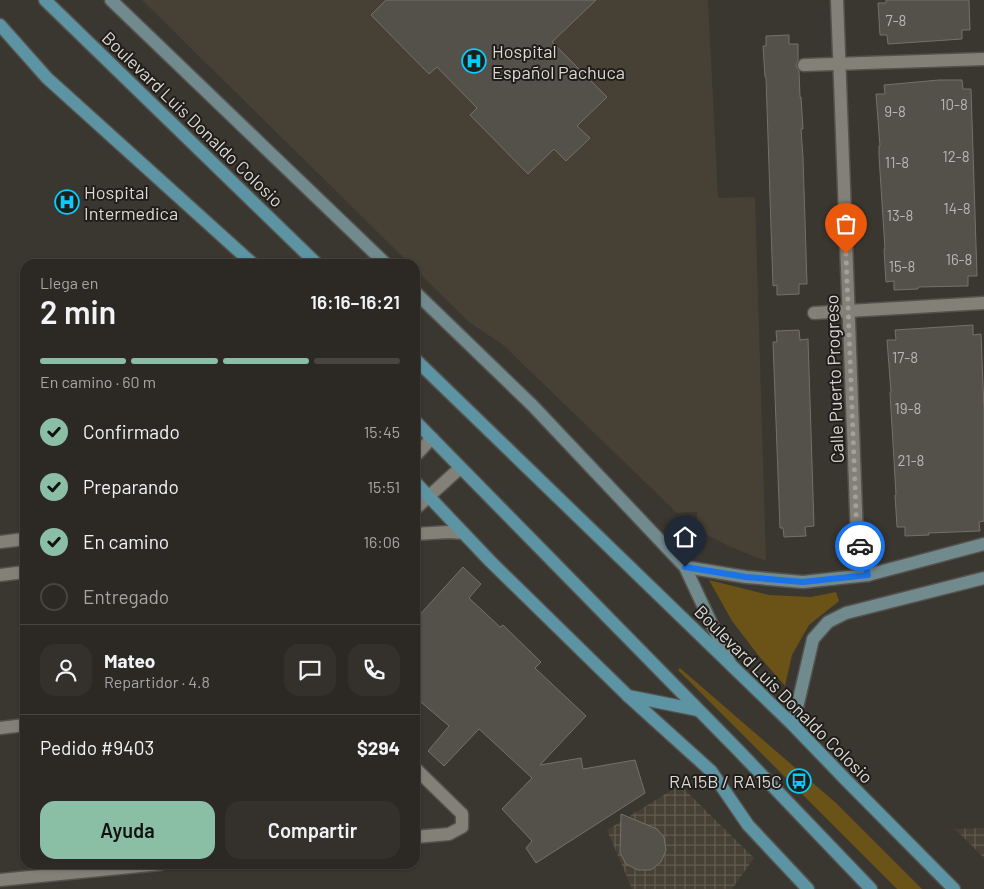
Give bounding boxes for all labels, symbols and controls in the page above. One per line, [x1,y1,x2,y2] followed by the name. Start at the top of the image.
[886,11,906,29] house number: 7-8
[98,27,288,211] street label: Boulevard Luis Donaldo Colosio
[492,40,625,83] place label: Hospital Español Pachuca
[461,48,487,74] hospital icon: Hospital Español Pachuca
[940,95,968,113] house number: 10-8
[884,102,906,120] house number: 9-8
[942,147,970,165] house number: 12-8
[885,153,909,171] house number: 11-8
[84,181,178,224] place label: Hospital Intermedica
[54,189,80,215] hospital icon: Hospital Intermedica
[943,199,971,217] house number: 14-8
[825,203,867,254] pin
[887,206,913,224] house number: 13-8
[832,210,860,238] icon: bag
[946,250,972,268] house number: 16-8
[889,257,915,275] house number: 15-8
[40,273,98,292] text: Llega en
[310,290,400,313] text: 16:16–16:21
[40,292,116,330] text: 2 min
[820,294,848,464] street label: Calle Puerto Progreso
[892,348,918,366] house number: 17-8
[40,372,156,391] text: En camino · 60 m
[895,399,921,417] house number: 19-8
[40,418,68,446] icon: check
[83,420,180,443] text: Confirmado
[364,422,400,441] text: 15:45
[898,451,924,469] house number: 21-8
[40,473,68,501] icon: check
[83,475,179,498] text: Preparando
[367,477,400,496] text: 15:51
[664,516,706,567] pin
[835,521,885,571] courier
[671,523,699,551] icon: home
[40,528,68,556] icon: check
[83,530,169,553] text: En camino
[363,532,400,551] text: 16:06
[846,532,874,560] icon: car
[83,585,169,608] text: Entregado
[690,600,878,788] street label: Boulevard Luis Donaldo Colosio
[40,644,92,696] button: person
[284,644,336,696] button: chat
[348,644,400,696] button: phone
[104,649,155,672] text: Mateo
[104,672,210,691] text: Repartidor · 4.8
[40,736,154,759] text: Pedido #9403
[357,736,400,759] text: $294
[786,768,812,794] bus stop icon: RA15B / RA15C
[669,770,782,792] place label: RA15B / RA15C
[40,801,215,859] button: Ayuda
[225,801,400,859] button: Compartir

